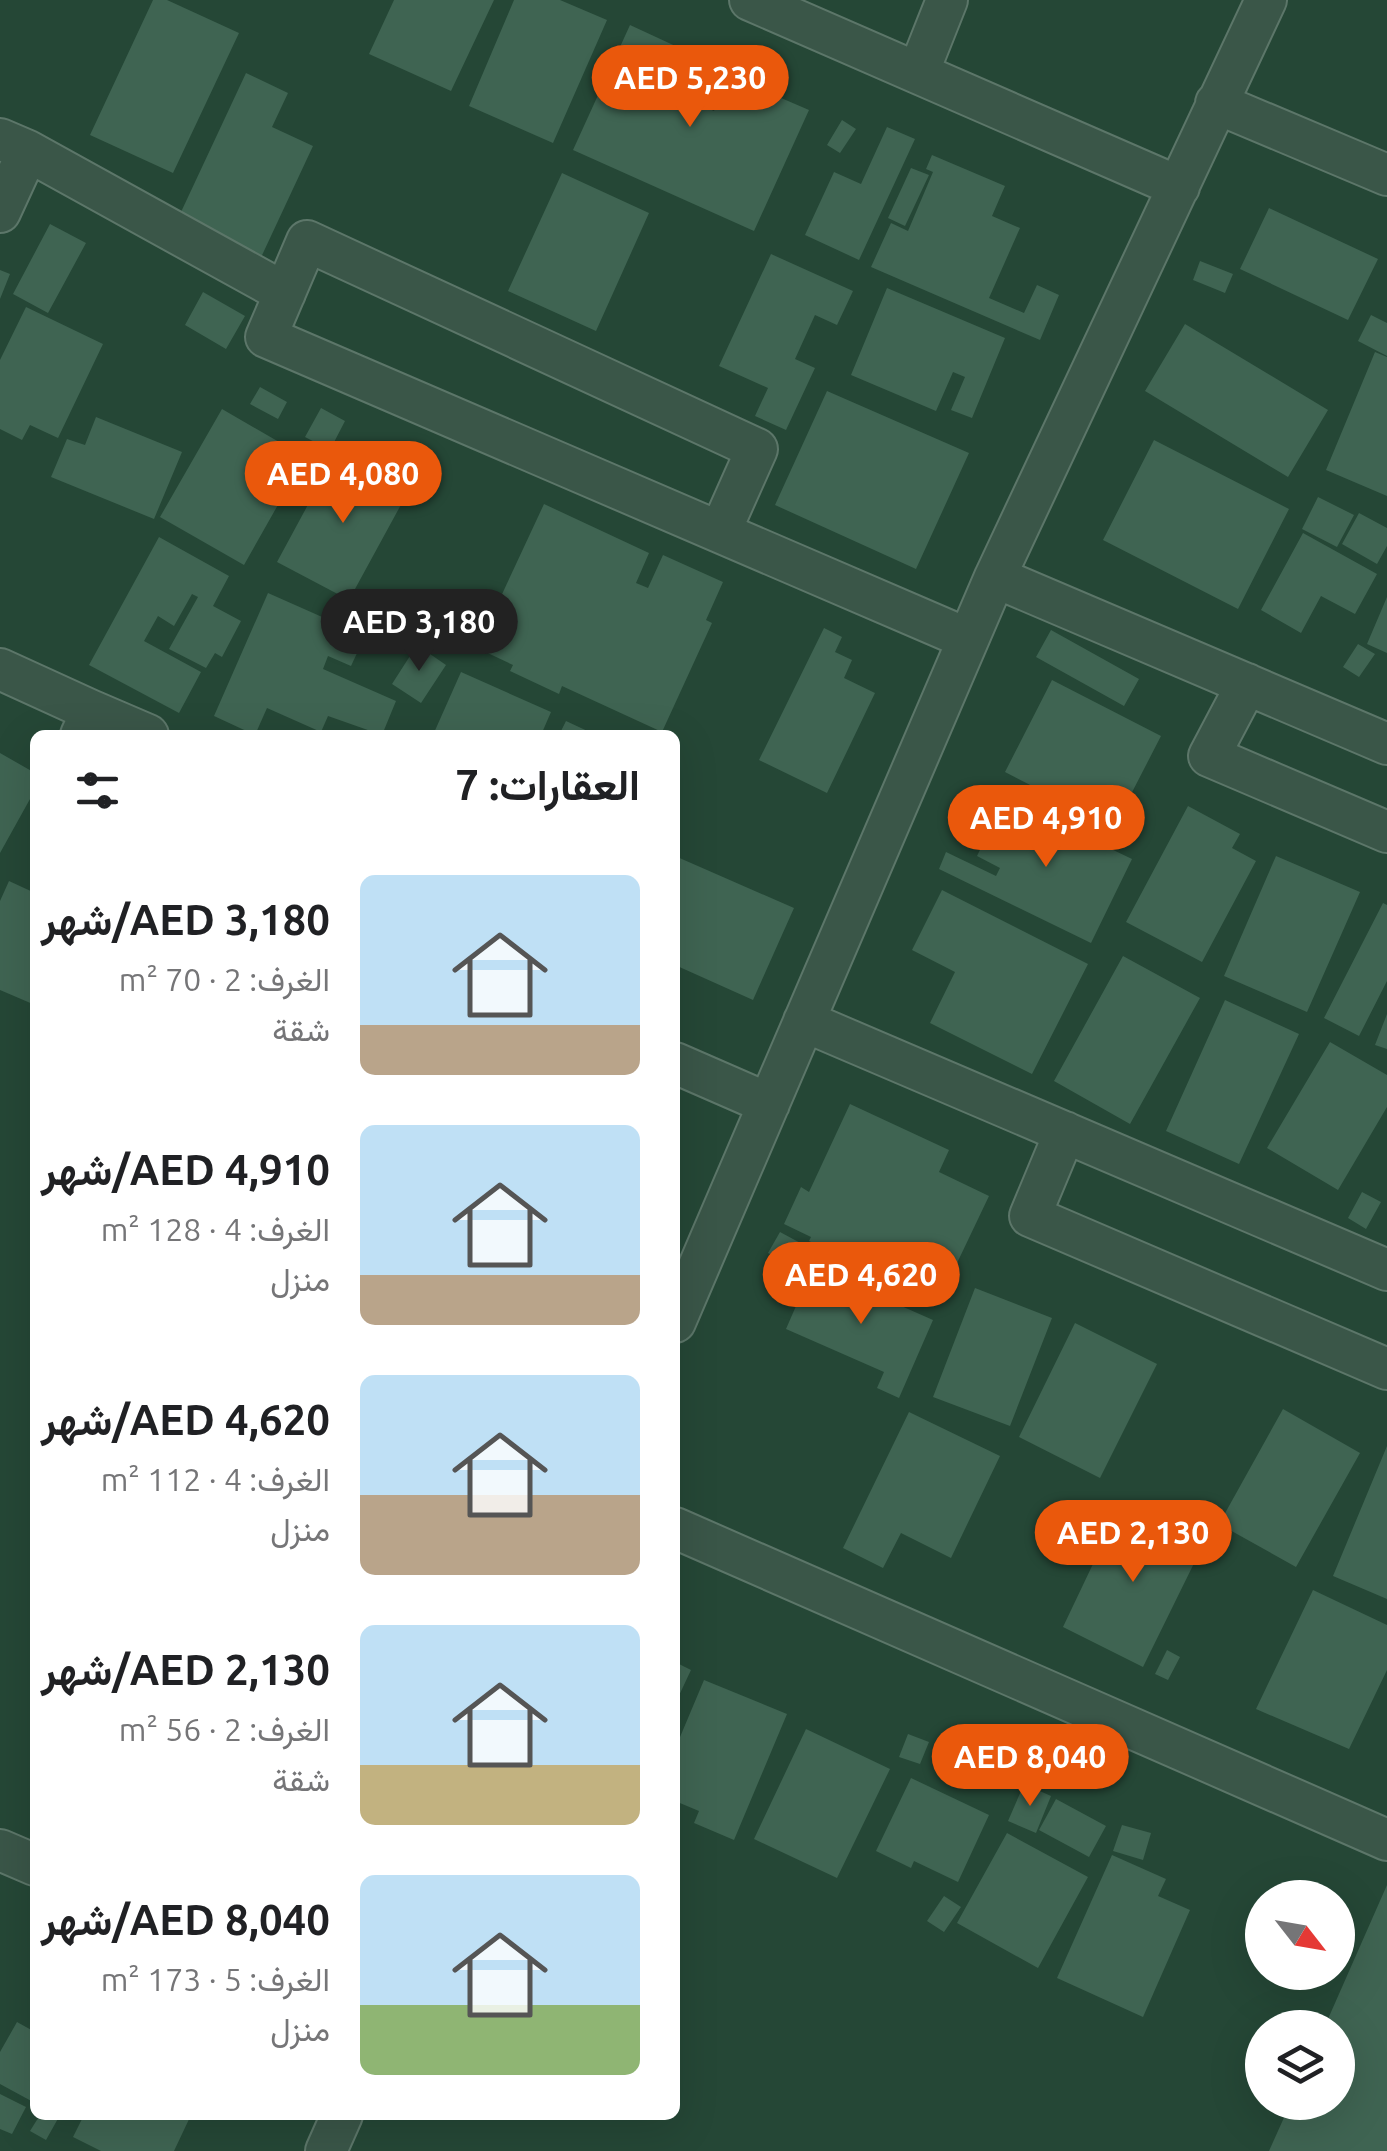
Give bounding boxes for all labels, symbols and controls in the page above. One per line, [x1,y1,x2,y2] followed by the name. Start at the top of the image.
[576,45,804,130] pin: AED 5,230
[614,59,766,95] text: AED 5,230
[229,441,457,526] pin: AED 4,080
[267,455,419,491] text: AED 4,080
[305,589,533,674] pin: AED 3,180
[343,603,495,639] text: AED 3,180
[455,761,640,808] text: العقارات: 7
[70,763,125,818] icon: filters
[932,785,1160,870] pin: AED 4,910
[970,799,1122,835] text: AED 4,910
[41,896,330,943] text: AED 3,180/شهر
[440,915,560,1035] icon: home
[119,961,330,997] text: الغرف: 2 · 70 m²
[272,1011,330,1047] text: شقة
[41,1146,330,1193] text: AED 4,910/شهر
[440,1165,560,1285] icon: home
[101,1211,330,1247] text: الغرف: 4 · 128 m²
[747,1242,975,1327] pin: AED 4,620
[785,1256,937,1292] text: AED 4,620
[270,1261,330,1297] text: منزل
[41,1396,330,1443] text: AED 4,620/شهر
[440,1415,560,1535] icon: home
[101,1461,330,1497] text: الغرف: 4 · 112 m²
[1019,1500,1247,1585] pin: AED 2,130
[270,1511,330,1547] text: منزل
[1057,1514,1209,1550] text: AED 2,130
[41,1646,330,1693] text: AED 2,130/شهر
[440,1665,560,1785] icon: home
[119,1711,330,1747] text: الغرف: 2 · 56 m²
[916,1724,1144,1809] pin: AED 8,040
[954,1738,1106,1774] text: AED 8,040
[272,1761,330,1797] text: شقة
[1245,1880,1355,1990] north arrow
[1245,1880,1355,2120] map controls
[41,1896,330,1943] text: AED 8,040/شهر
[440,1915,560,2035] icon: home
[101,1961,330,1997] text: الغرف: 5 · 173 m²
[1245,2010,1355,2120] button: layers
[270,2011,330,2047] text: منزل

